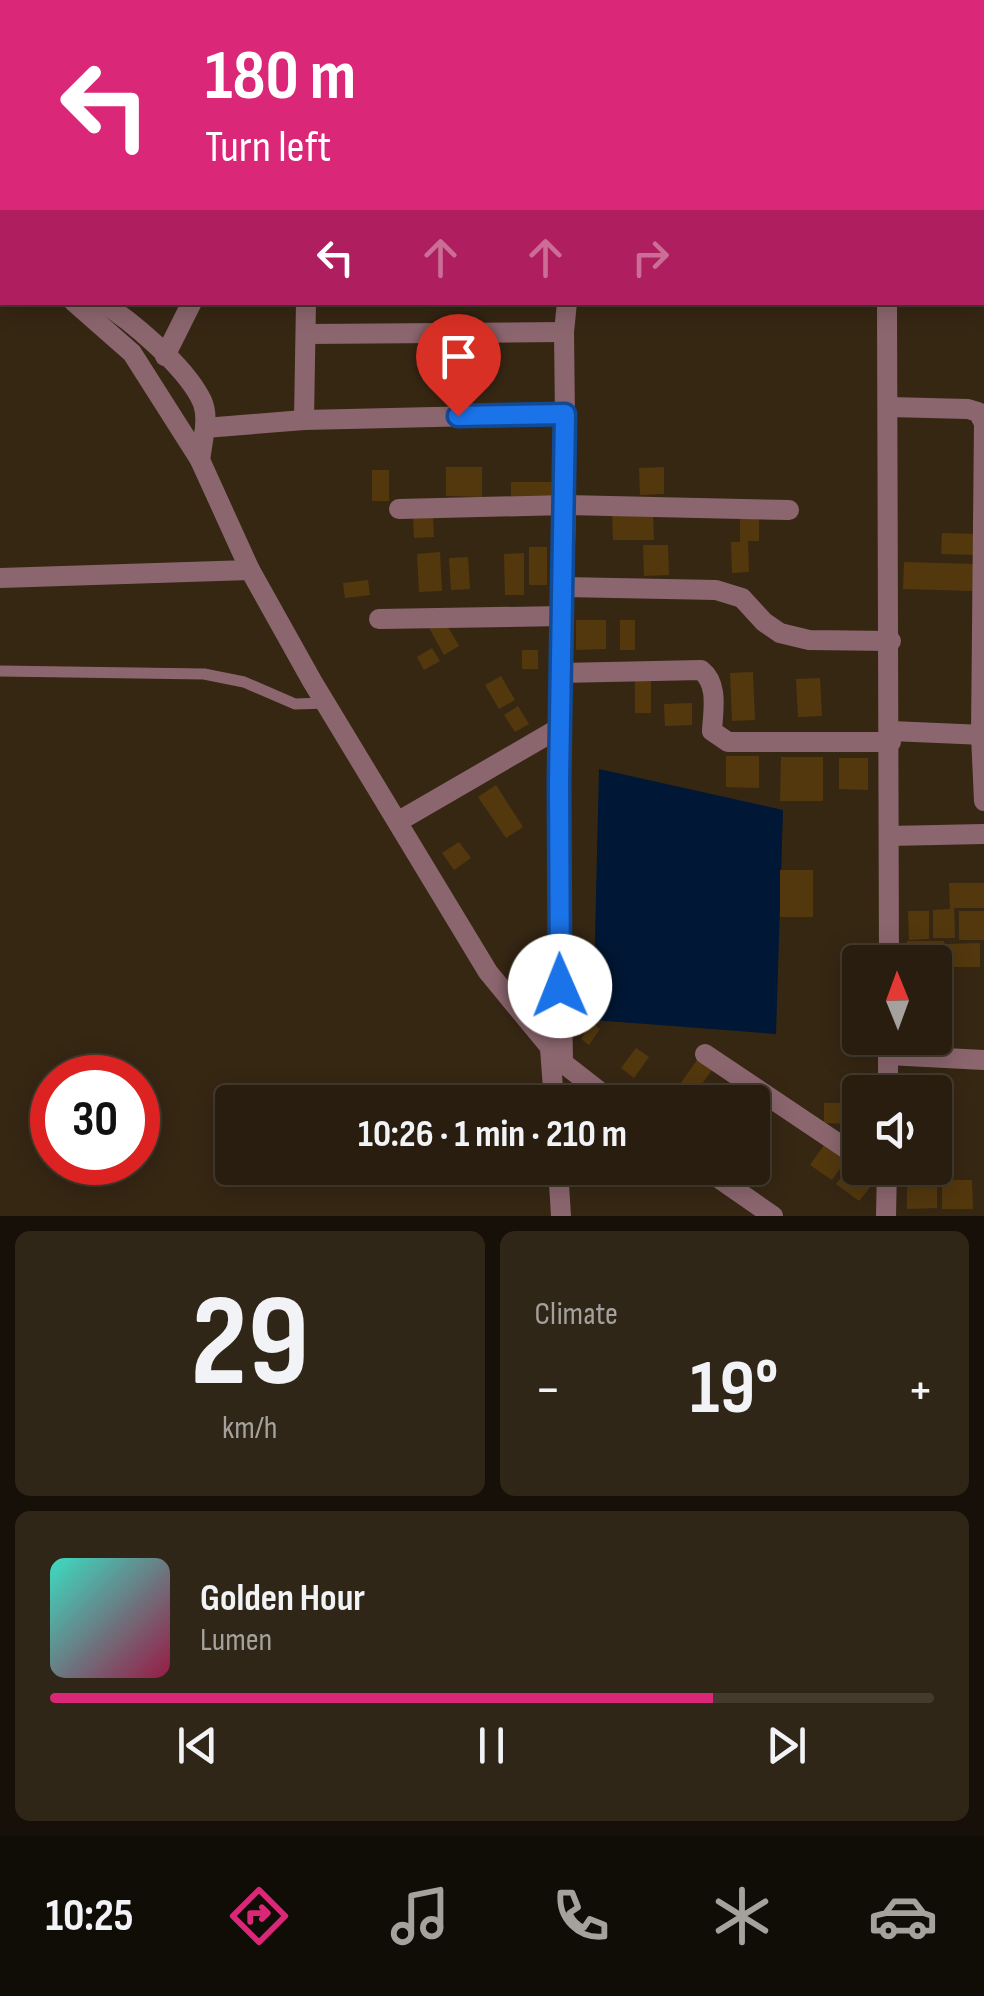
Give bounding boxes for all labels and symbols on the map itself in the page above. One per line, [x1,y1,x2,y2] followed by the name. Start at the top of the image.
[416,314,501,417] pin
[508,934,612,1038] position arrow
[842,945,952,1055] north arrow
[30,1055,160,1185] speed limit sign: 30

